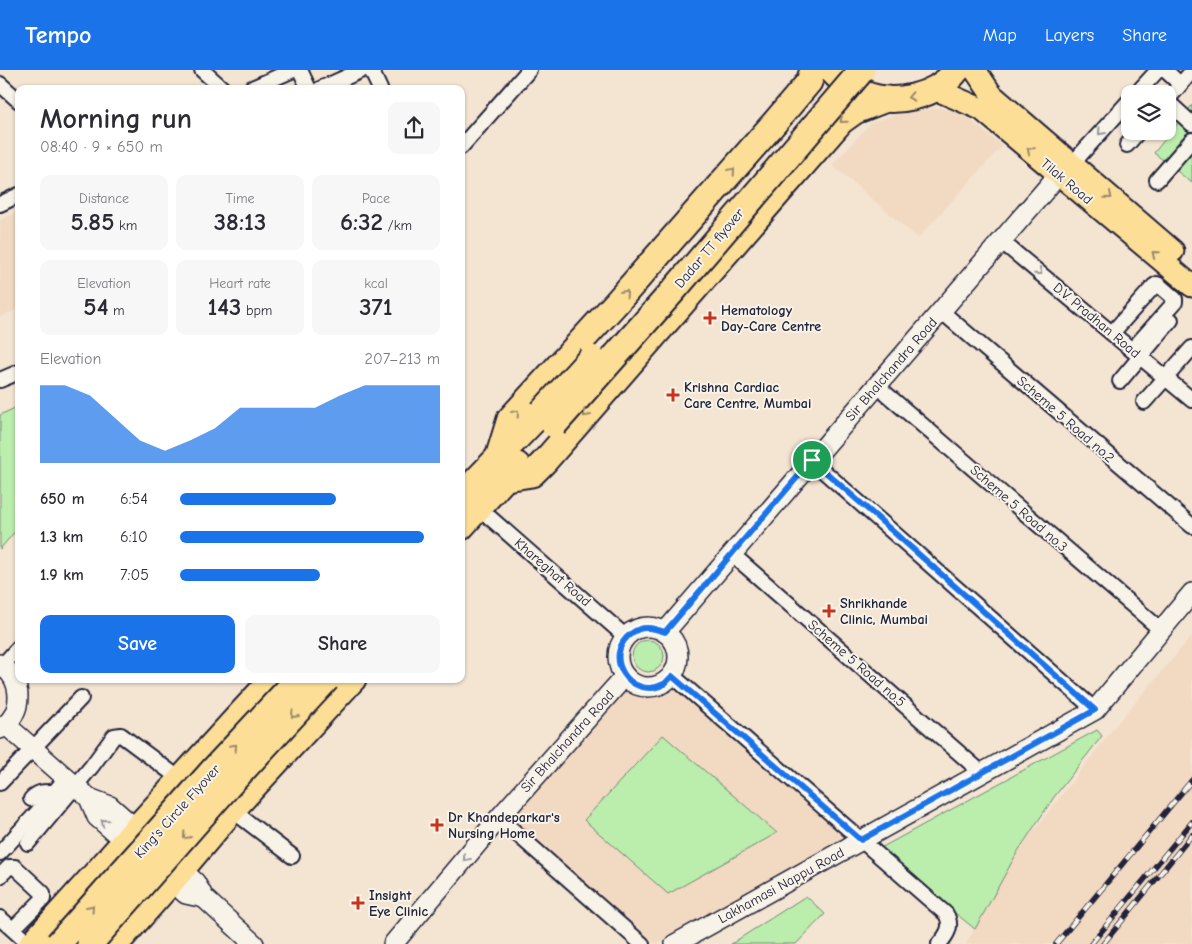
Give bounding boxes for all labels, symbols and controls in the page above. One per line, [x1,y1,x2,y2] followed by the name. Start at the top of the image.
[25,21,91,49] text: Tempo
[983,25,1017,46] text: Map
[1045,25,1094,46] text: Layers
[1122,25,1167,46] text: Share
[1121,85,1176,140] map controls
[1121,85,1176,140] button: layers
[907,91,916,101] one-way arrow
[388,102,440,154] button: share
[40,103,192,135] text: Morning run
[839,115,848,124] one-way arrow
[1098,126,1107,135] one-way arrow
[40,138,163,156] text: 08:40 · 9 × 650 m
[1027,148,1036,156] one-way arrow
[1037,155,1096,208] street label: Tilak Road
[726,168,735,177] one-way arrow
[79,190,129,207] text: Distance
[225,190,255,207] text: Time
[362,190,390,207] text: Pace
[1103,190,1112,199] one-way arrow
[671,205,748,292] street label: Dadar TT flyover
[71,207,114,236] text: 5.85
[214,207,266,236] text: 38:13
[340,207,383,236] text: 6:32
[114,217,137,234] text: km
[383,217,412,234] text: /km
[1151,251,1160,260] one-way arrow
[1033,267,1042,275] one-way arrow
[77,275,131,292] text: Elevation
[209,275,271,292] text: Heart rate
[364,275,388,292] text: kcal
[1050,279,1144,362] street label: D.V. Pradhan Road
[619,289,628,298] one-way arrow
[83,292,108,321] text: 54
[208,292,241,321] text: 143
[359,292,393,321] text: 371
[108,302,125,319] text: m
[241,302,272,319] text: bpm
[721,302,821,335] place label: Hematology Day-Care Centre
[703,311,717,325] marker: Hematology Day-Care Centre
[842,314,941,425] street label: Sir Bhalchandra Road
[40,350,101,368] text: Elevation
[365,350,440,368] text: 207–213 m
[1013,372,1118,466] street label: Scheme 5 Road no.2
[684,379,811,412] place label: Krishna Cardiac Care Centre, Mumbai
[666,388,680,402] marker: Krishna Cardiac Care Centre, Mumbai
[583,408,592,417] one-way arrow
[510,410,519,419] one-way arrow
[791,439,833,481] pin
[798,446,826,474] icon: arrive
[967,461,1071,555] street label: Scheme 5 Road no.3
[40,490,84,508] text: 650 m
[120,490,148,508] text: 6:54
[40,528,83,546] text: 1.3 km
[120,528,148,546] text: 6:10
[511,534,594,610] street label: Khareghat Road
[40,566,84,584] text: 1.9 km
[120,566,149,584] text: 7:05
[840,595,928,628] place label: Shrikhande Clinic, Mumbai
[822,604,836,618] marker: Shrikhande Clinic, Mumbai
[40,615,235,673] button: Save
[245,615,440,673] button: Share
[804,616,909,710] street label: Scheme 5 Road no.5
[517,687,618,796] street label: Sir Bhalchandra Road
[291,709,300,718] one-way arrow
[228,744,237,753] one-way arrow
[131,761,224,862] street label: King's Circle Flyover
[448,809,560,842] place label: Dr Khandeparkar's Nursing Home
[430,818,444,832] marker: Dr Khandeparkar's Nursing Home
[100,819,109,828] one-way arrow
[182,830,191,839] one-way arrow
[715,844,847,927] street label: Lakhamasi Nappu Road
[462,852,471,861] one-way arrow
[369,887,428,920] place label: Insight Eye Clinic
[351,896,365,910] marker: Insight Eye Clinic
[85,904,94,913] one-way arrow

